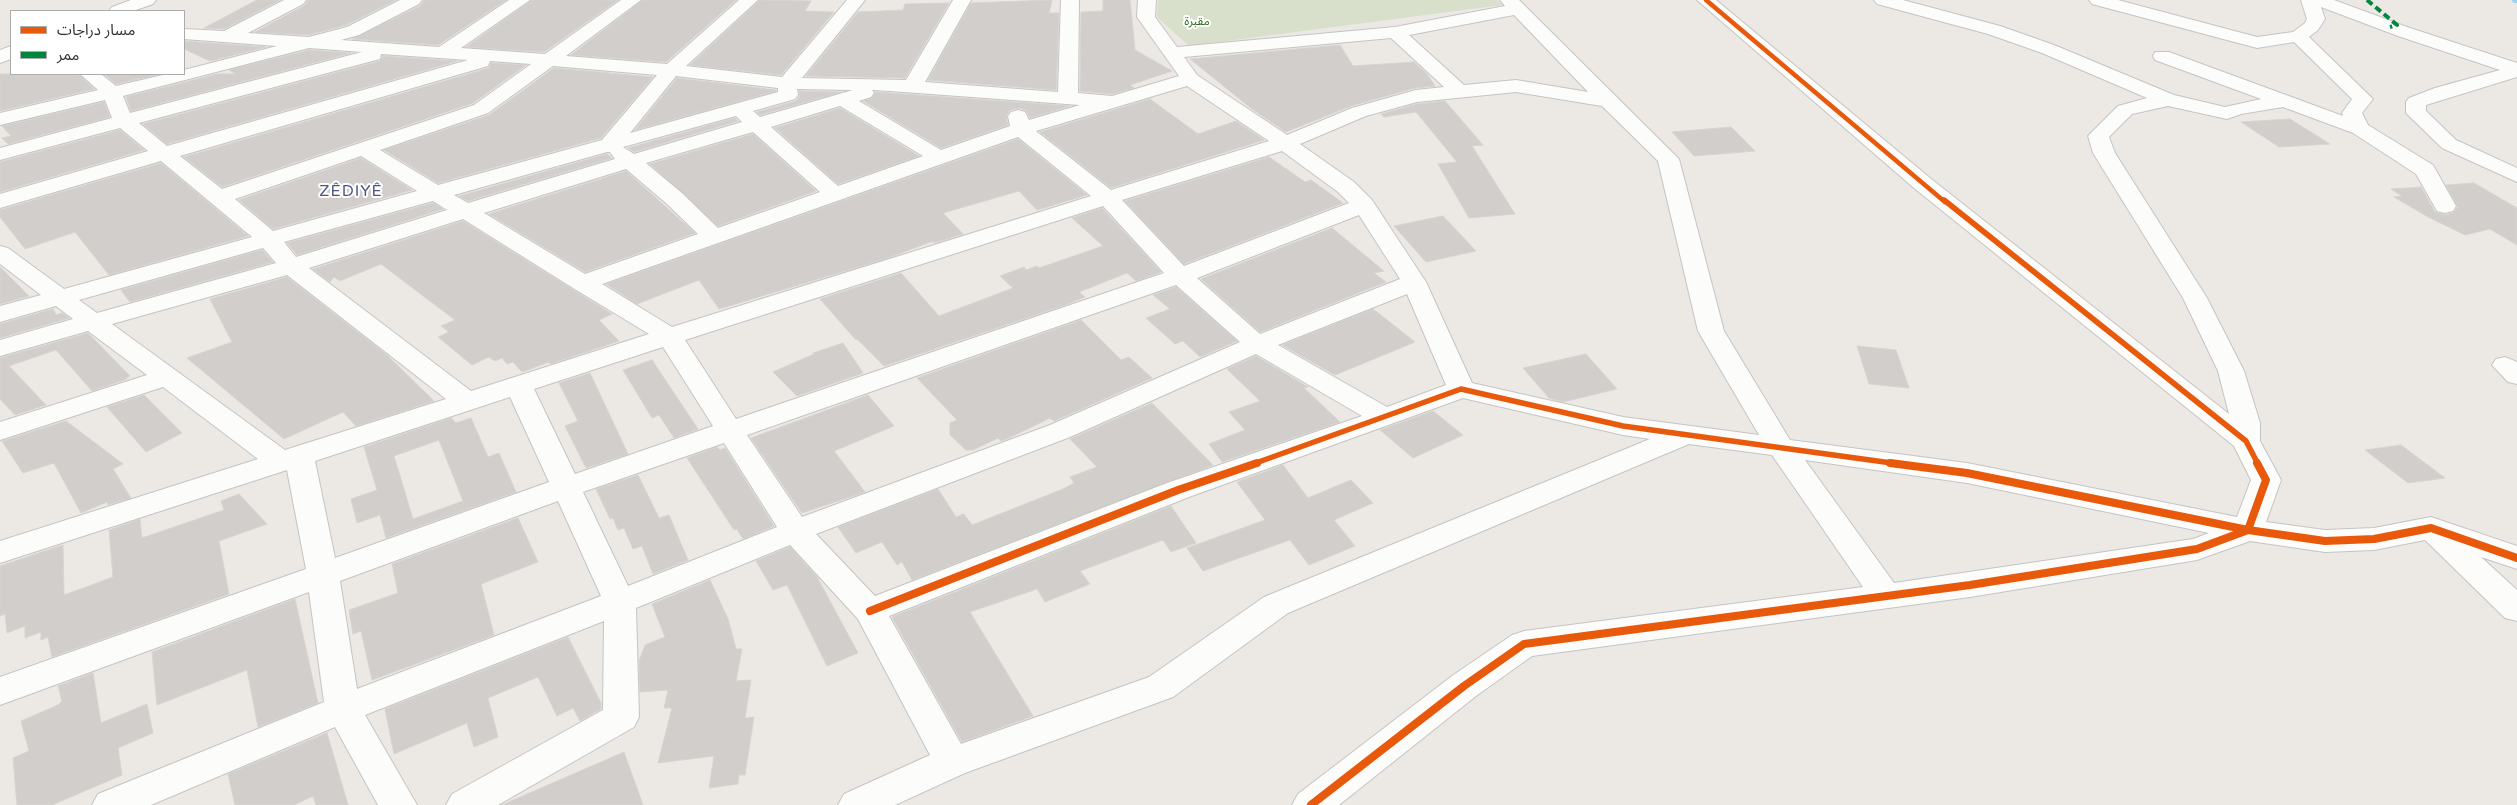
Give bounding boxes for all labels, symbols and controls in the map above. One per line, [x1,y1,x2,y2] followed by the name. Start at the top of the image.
[10,10,185,75] legend
[1184,15,1210,29] park label: مقبرة
[57,21,135,39] text: مسار دراجات
[57,46,80,64] text: ممر
[319,182,383,202] district label: ZÊDIYÊ

